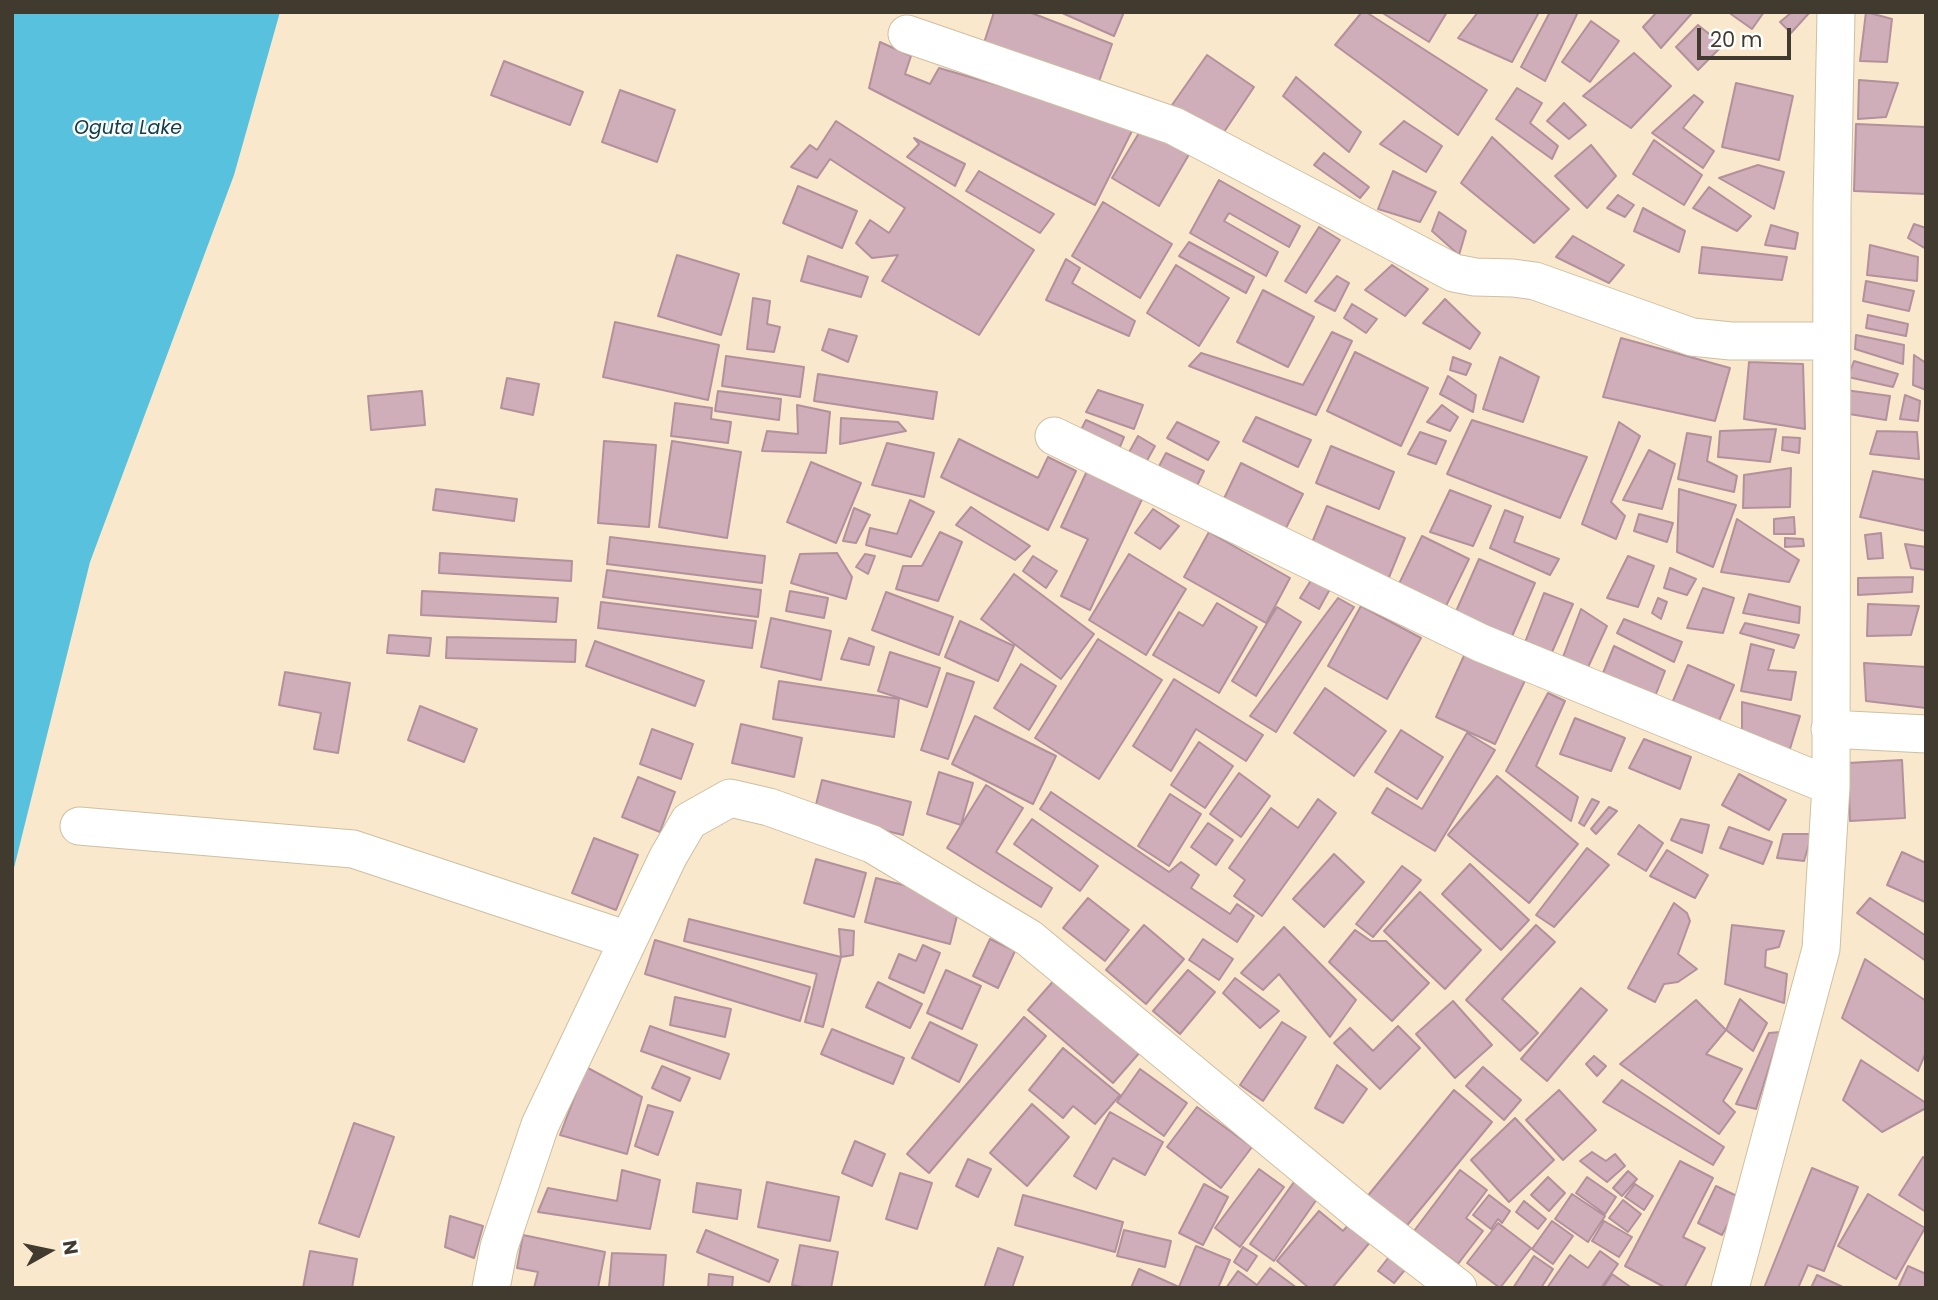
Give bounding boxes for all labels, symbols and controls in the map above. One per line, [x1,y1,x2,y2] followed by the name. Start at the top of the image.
[1700,14,1794,58] scale bar
[1710,25,1763,54] text: 20 m
[74,118,182,140] water label: Oguta Lake
[14,1216,84,1286] north arrow
[56,1238,85,1257] text: N

